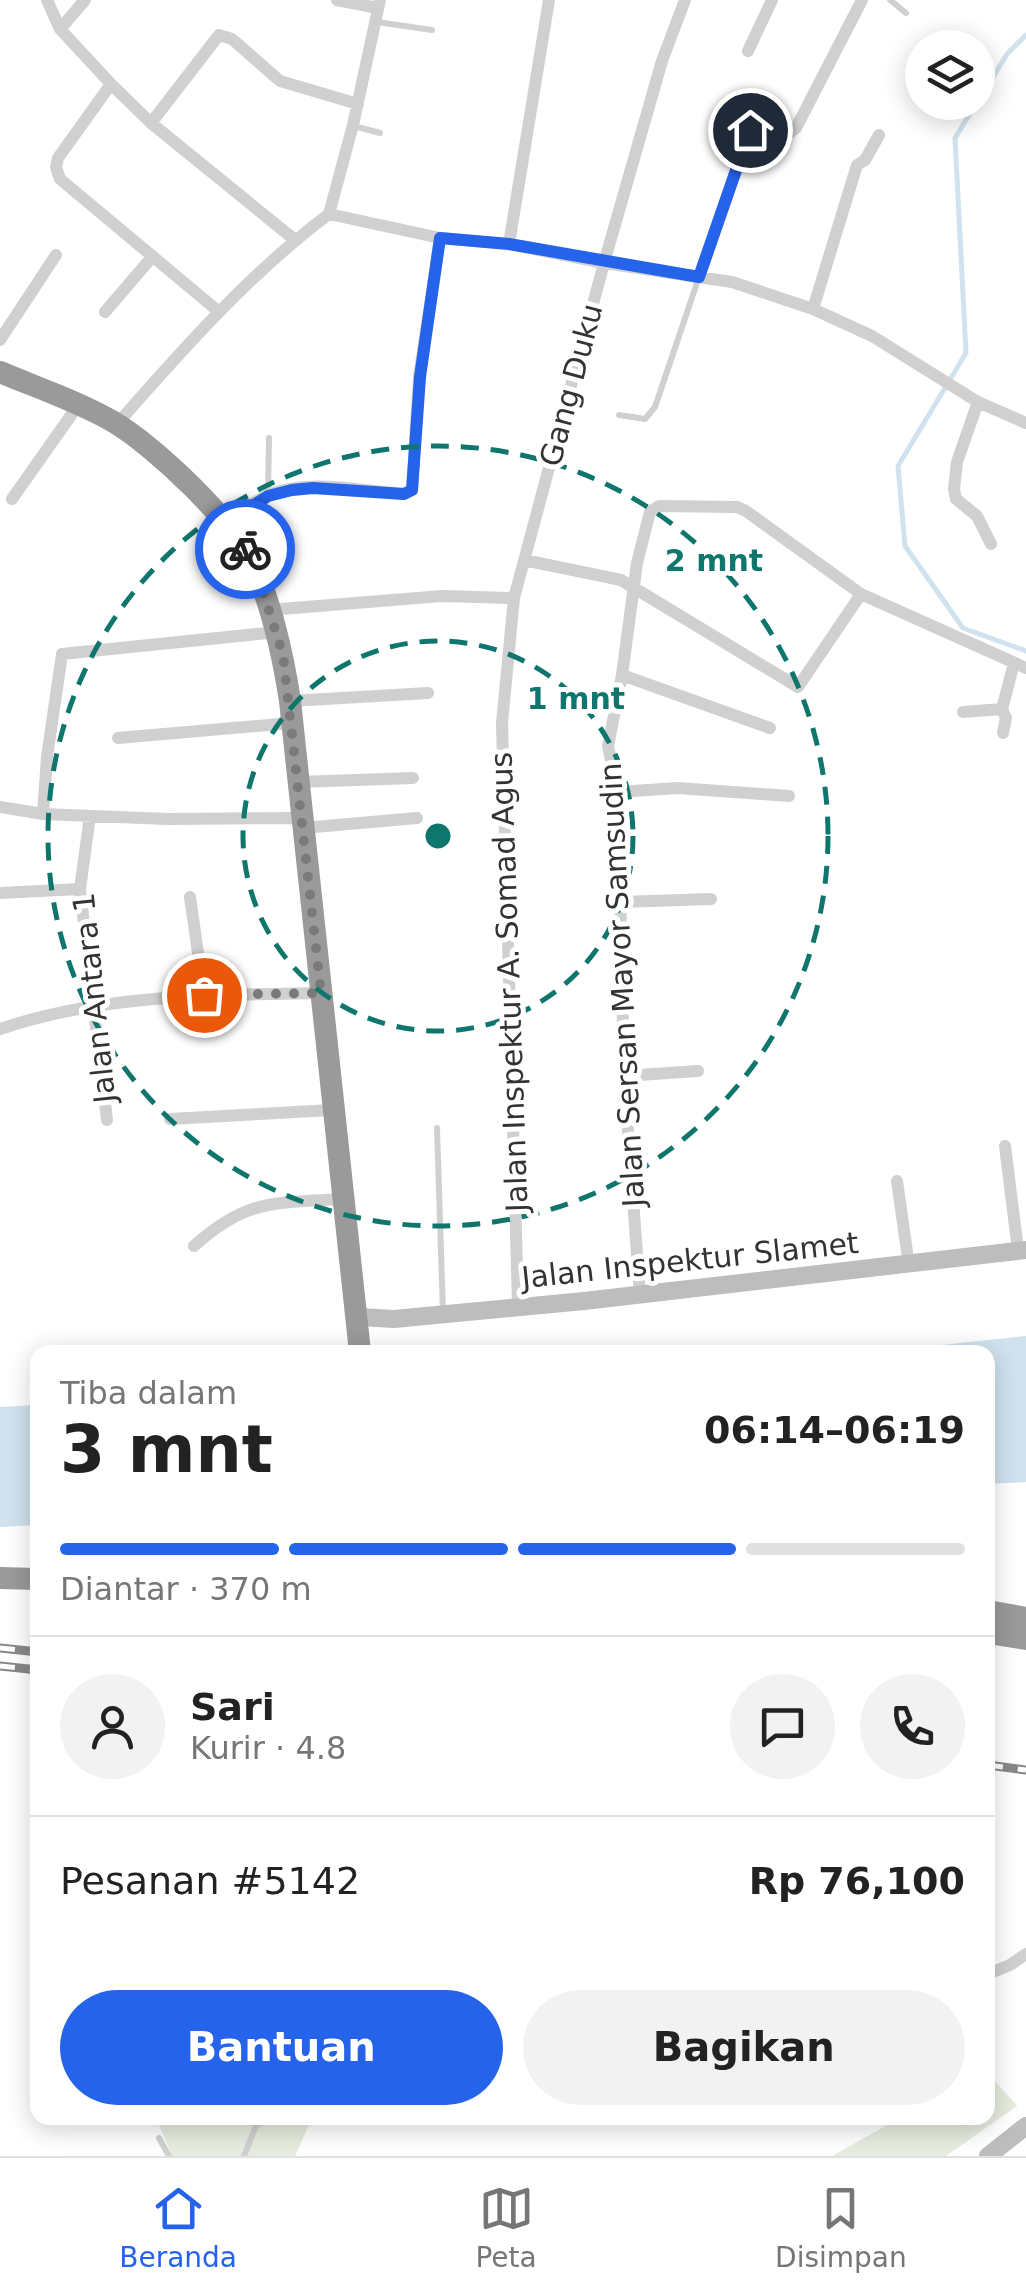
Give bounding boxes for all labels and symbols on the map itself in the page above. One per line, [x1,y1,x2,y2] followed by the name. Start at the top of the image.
[708,88,793,173] pin
[533,300,609,470] street label: Gang Duku
[195,499,295,599] courier
[665,543,763,578] text: 2 mnt
[527,681,625,716] text: 1 mnt
[483,751,535,1215] street label: Jalan Inspektur A. Somad Agus
[593,762,651,1210] street label: Jalan Sersan Mayor Samsudin
[420,818,456,854] centre of rings
[66,891,123,1107] street label: Jalan Antara 1
[162,953,247,1038] pin
[518,1225,860,1295] street label: Jalan Inspektur Slamet

